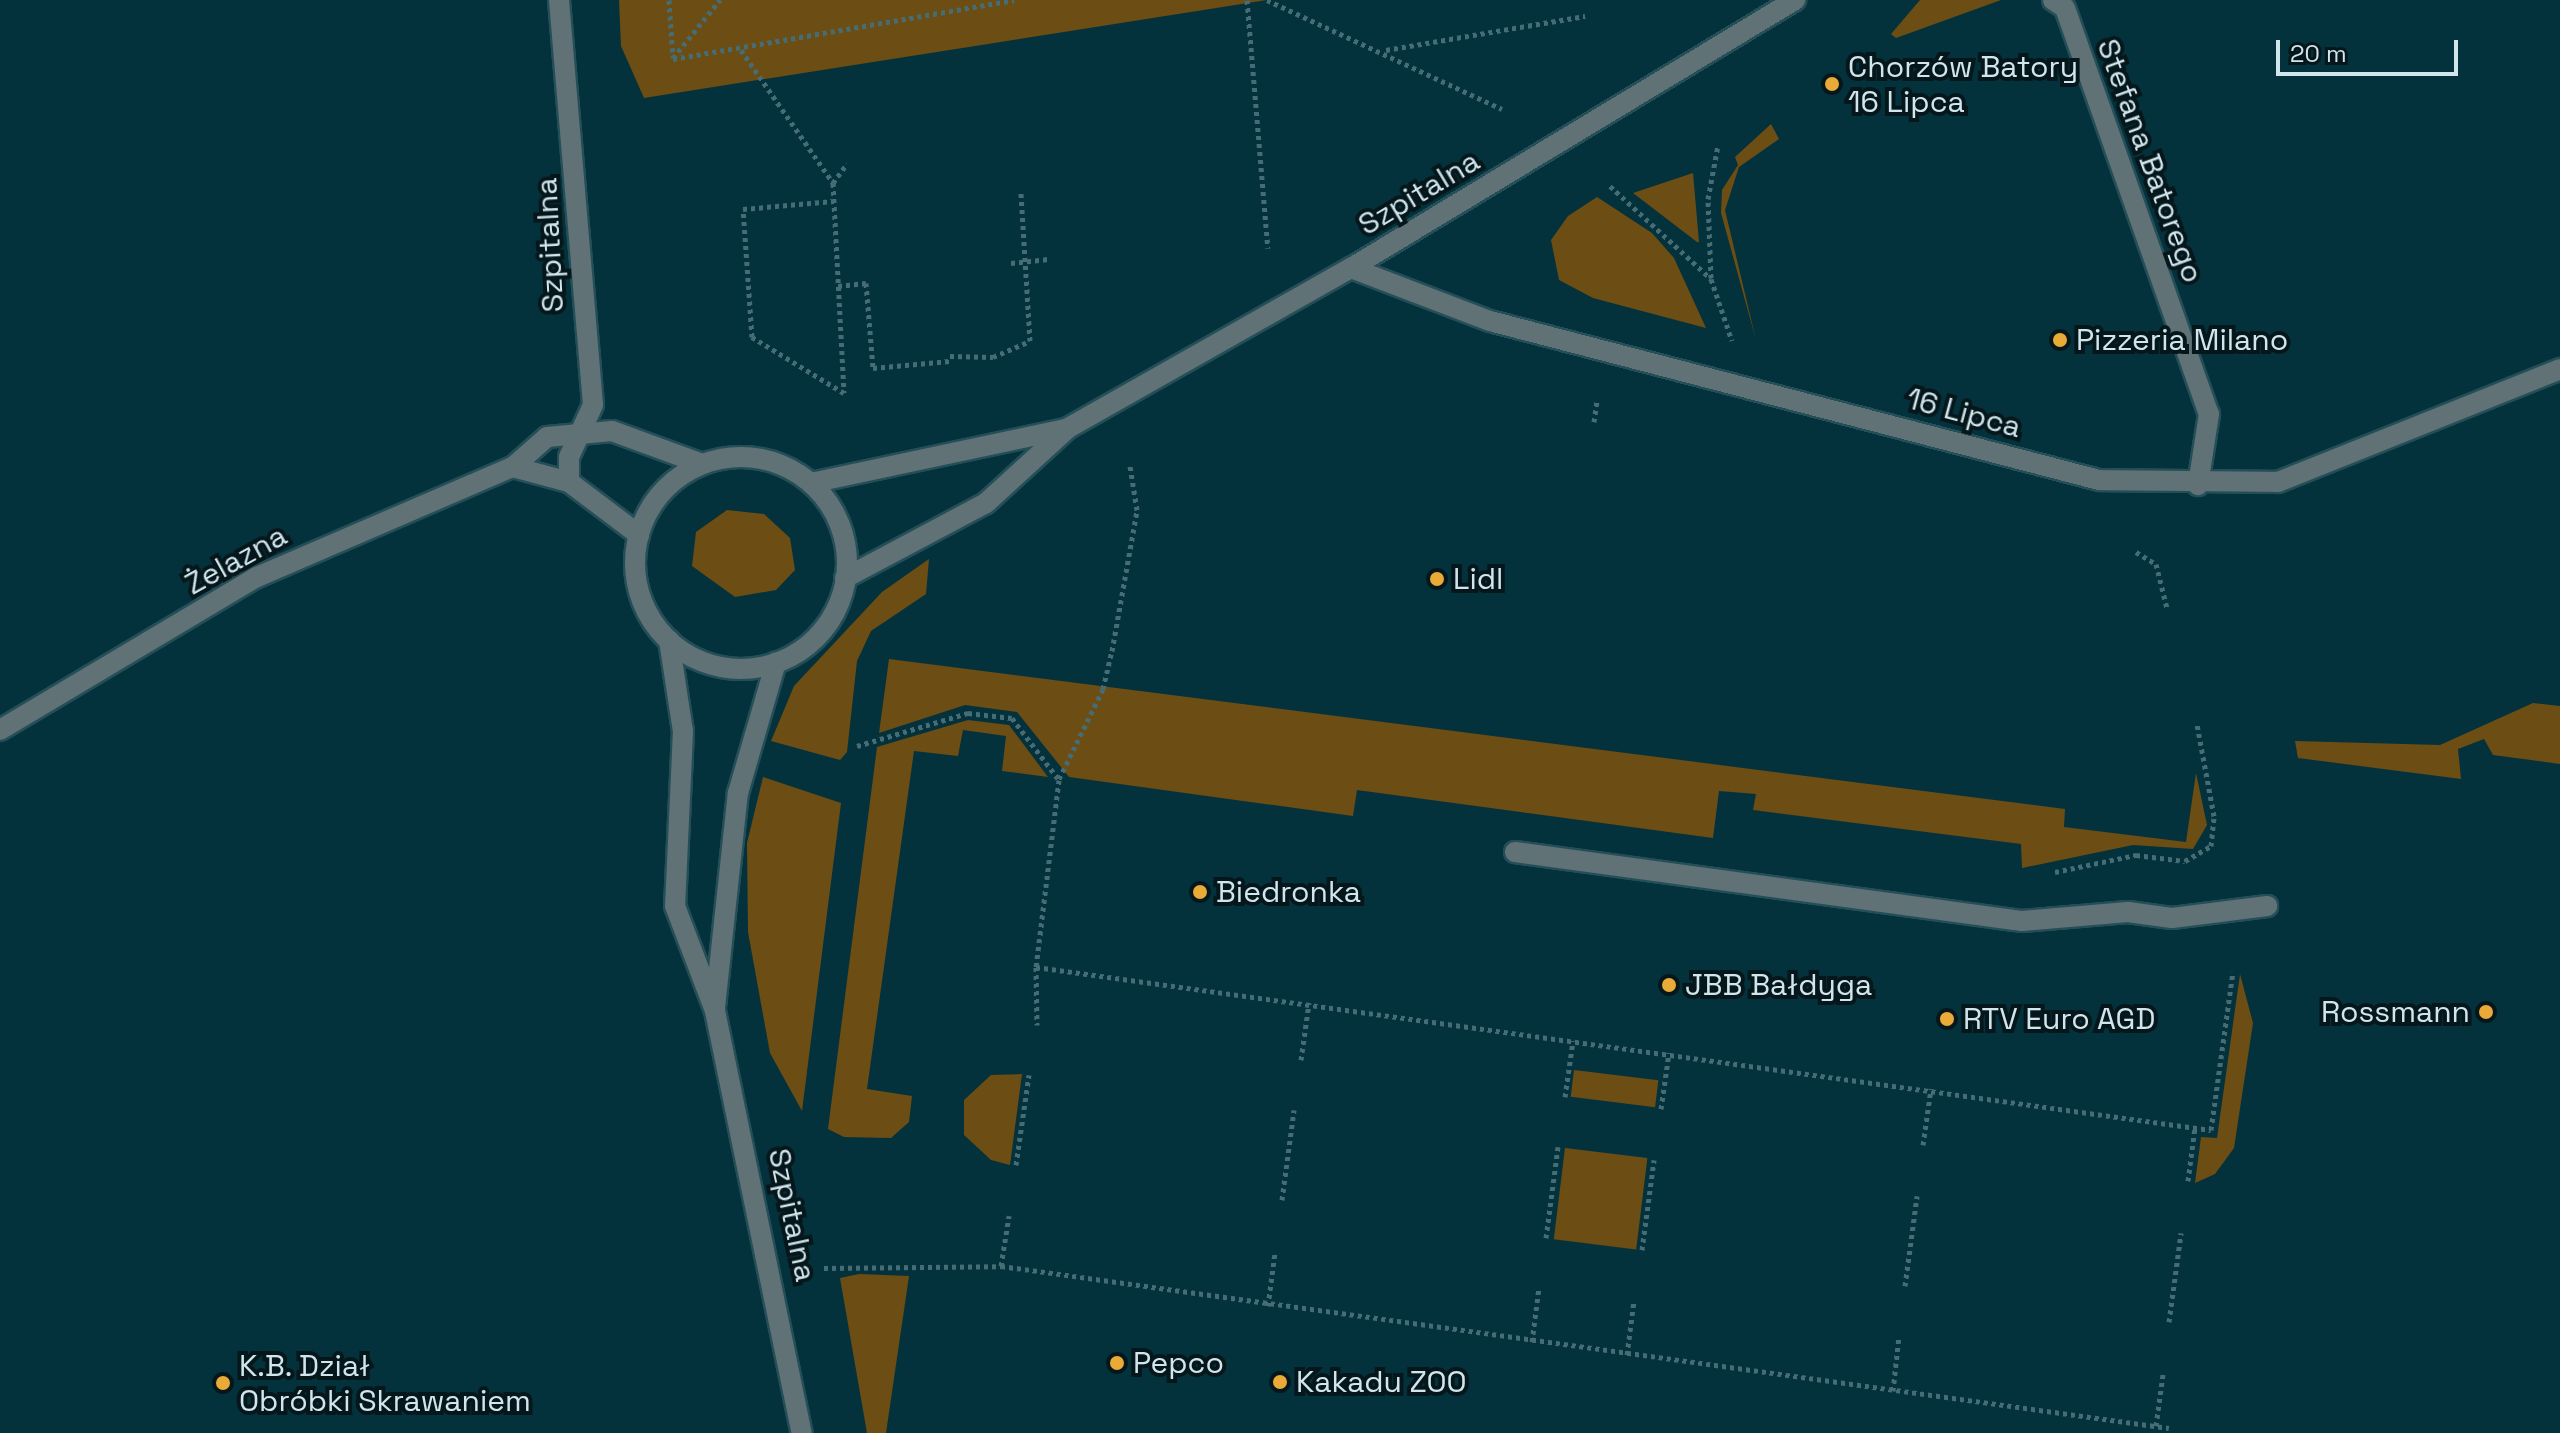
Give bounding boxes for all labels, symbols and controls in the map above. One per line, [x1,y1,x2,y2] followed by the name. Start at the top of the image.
[2280,24,2462,74] scale bar
[2089,34,2211,288] street label: Stefana Batorego
[2290,38,2347,69] text: 20 m
[1848,49,2078,120] place label: Chorzów Batory 16 Lipca
[1823,75,1841,93] marker: Chorzów Batory 16 Lipca
[1352,143,1486,243] street label: Szpitalna
[529,177,571,313] street label: Szpitalna
[2076,322,2288,358] place label: Pizzeria Milano
[2051,331,2069,349] marker: Pizzeria Milano
[1903,380,2025,446] street label: 16 Lipca
[179,517,293,603] street label: Żelazna
[1453,561,1503,597] place label: Lidl
[1428,570,1446,588] marker: Lidl
[1216,874,1361,910] place label: Biedronka
[1191,883,1209,901] marker: Biedronka
[1685,967,1872,1003] place label: JBB Bałdyga
[1660,976,1678,994] marker: JBB Bałdyga
[2321,994,2470,1030] place label: Rossmann
[1963,1001,2156,1037] place label: RTV Euro AGD
[2477,1003,2495,1021] marker: Rossmann
[1938,1010,1956,1028] marker: RTV Euro AGD
[760,1145,824,1285] street label: Szpitalna
[1133,1345,1224,1381] place label: Pepco
[239,1348,531,1418] place label: K.B. Dział Obróbki Skrawaniem
[1108,1354,1126,1372] marker: Pepco
[1296,1364,1467,1400] place label: Kakadu ZOO
[1271,1373,1289,1391] marker: Kakadu ZOO
[214,1374,232,1392] marker: K.B. Dział Obróbki Skrawaniem

